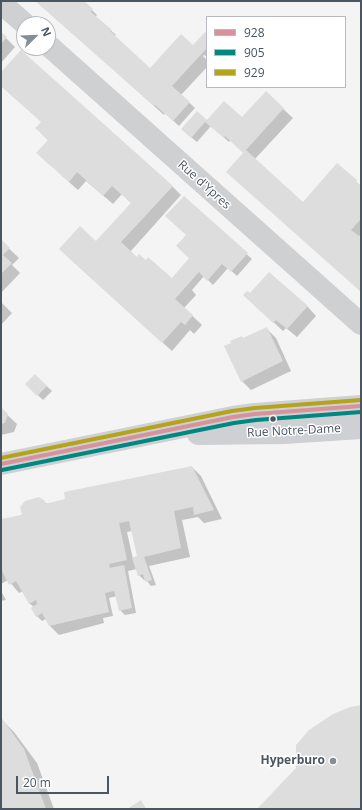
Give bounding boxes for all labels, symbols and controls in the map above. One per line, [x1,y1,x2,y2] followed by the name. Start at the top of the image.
[16,16,56,56] north arrow
[206,16,346,88] legend
[38,24,55,39] text: N
[244,24,265,41] text: 928
[244,44,265,61] text: 905
[244,64,265,81] text: 929
[175,158,233,212] street label: Rue d'Ypres
[268,414,278,424] unlabelled marker
[247,421,341,441] street label: Rue Notre-Dame
[260,754,325,768] place label: Hyperburo
[328,756,338,766] marker: Hyperburo
[18,768,111,794] scale bar
[23,774,51,791] text: 20 m

